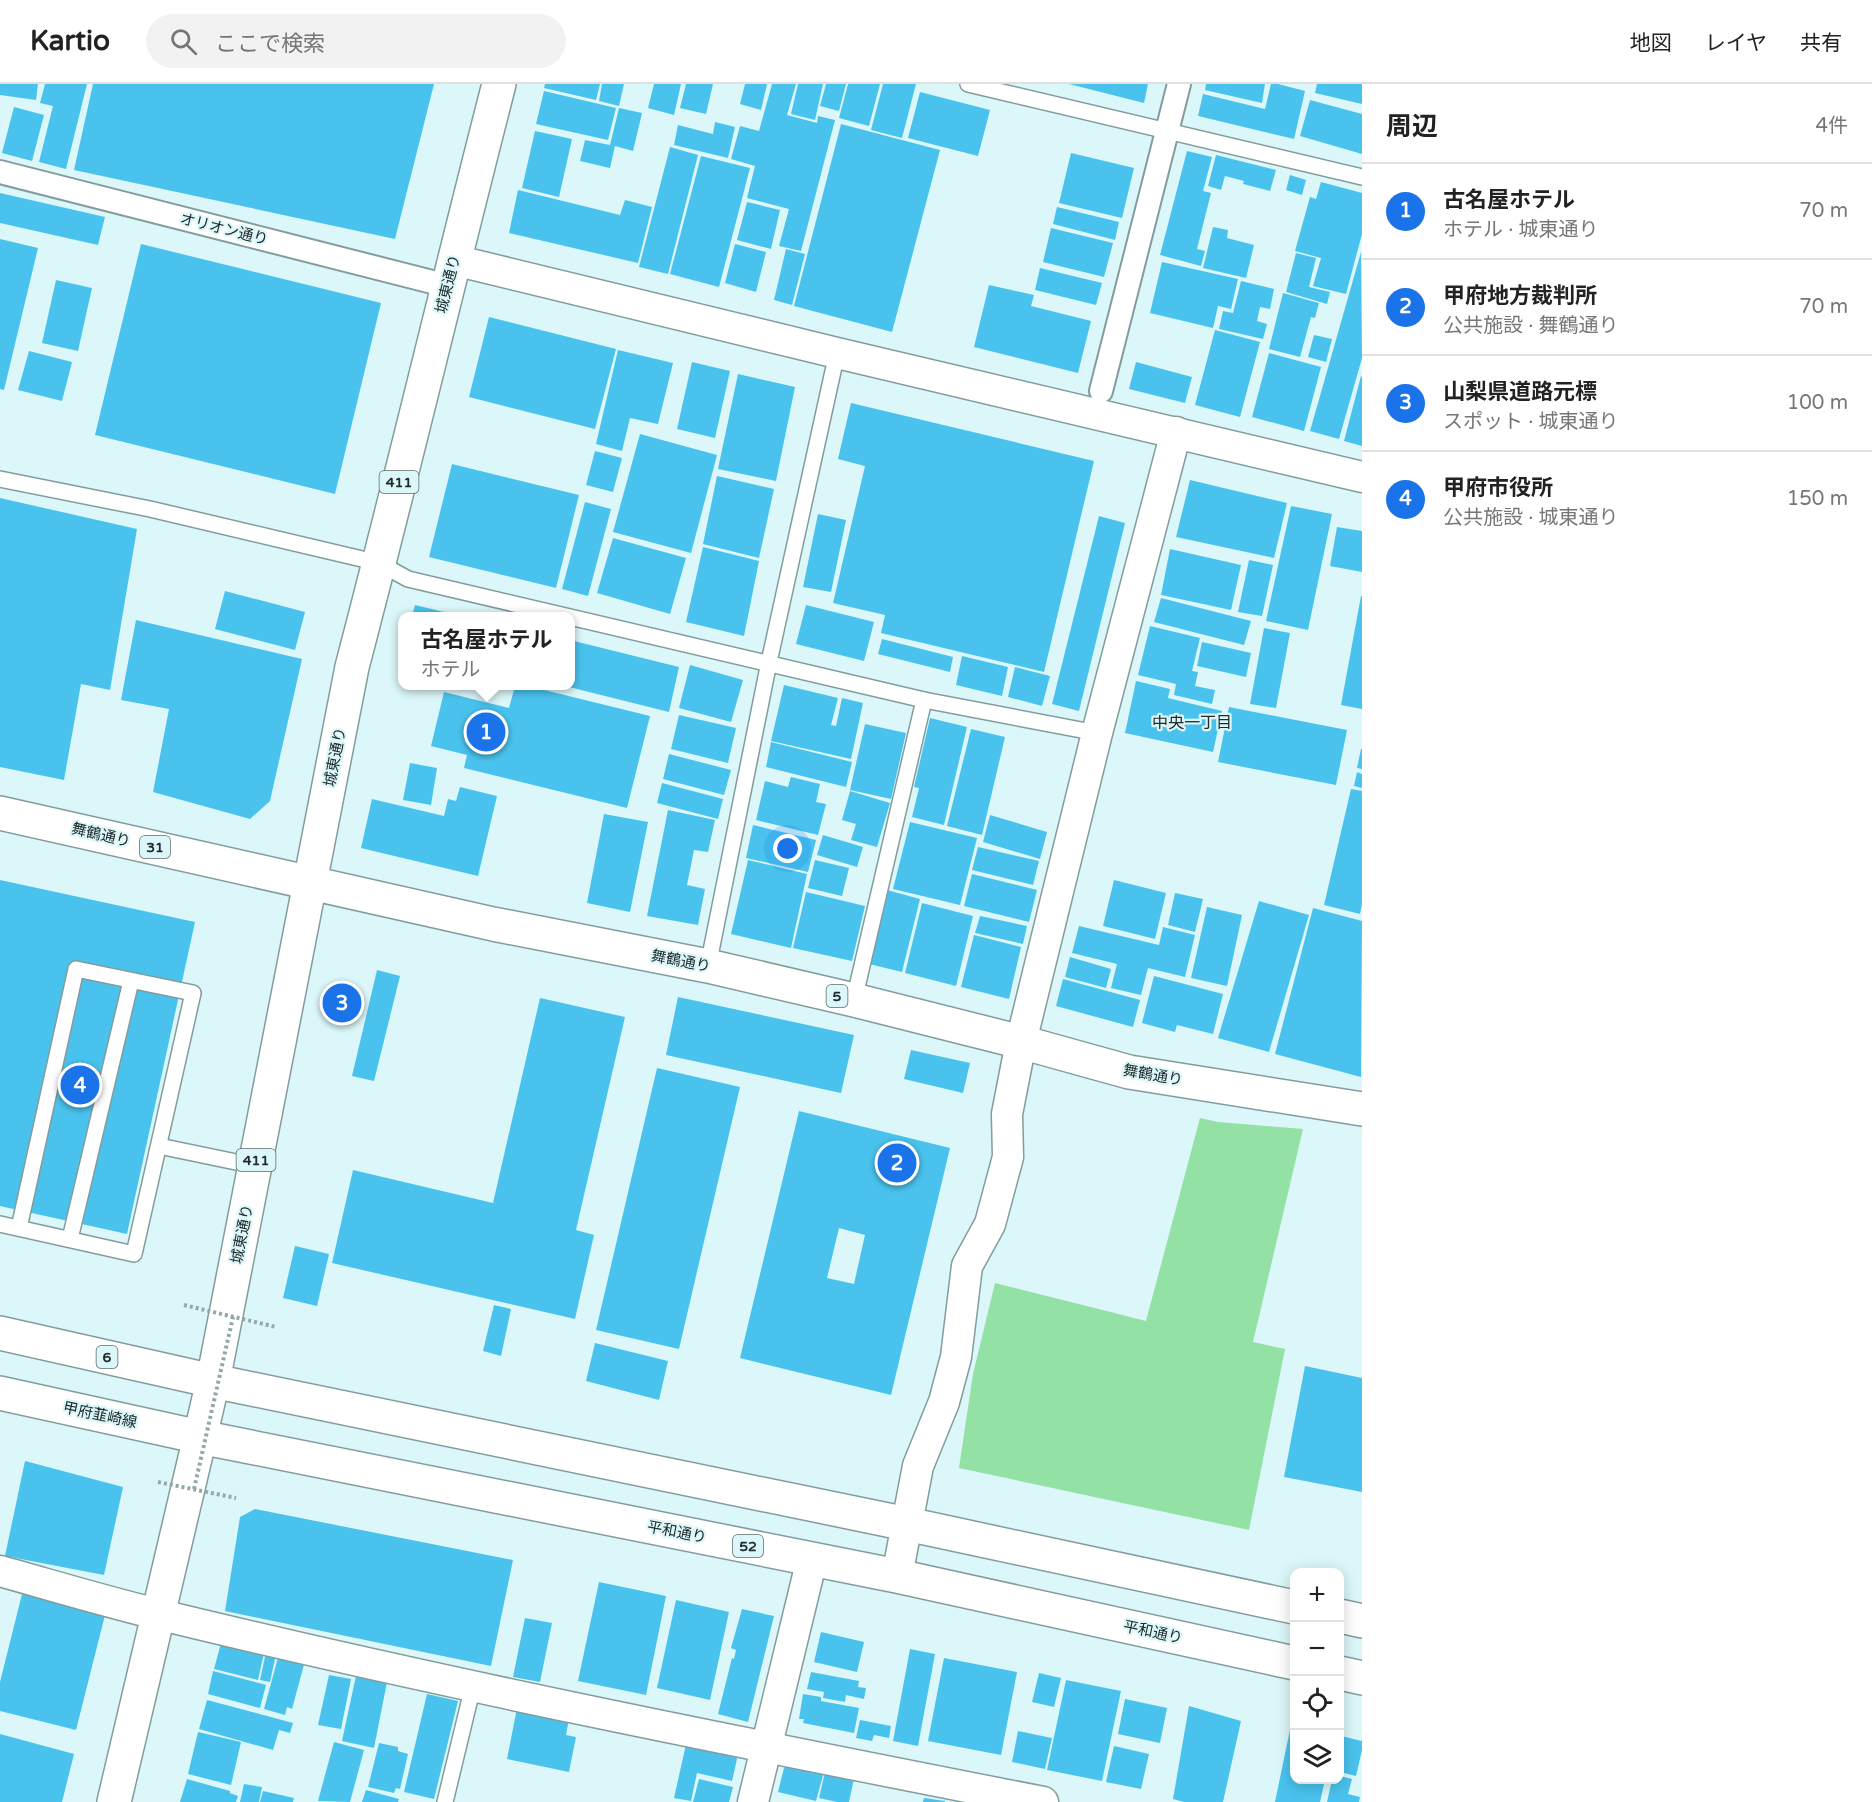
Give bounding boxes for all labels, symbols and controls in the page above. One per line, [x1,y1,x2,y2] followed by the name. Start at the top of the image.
[146,14,566,68] search box
[30,24,110,58] text: Kartio
[167,25,200,58] icon: search
[215,31,325,57] text: ここで検索
[1630,31,1672,56] text: 地図
[1705,31,1767,56] text: レイヤ
[1800,31,1842,56] text: 共有
[1386,111,1438,142] text: 周辺
[1815,114,1848,138] text: 4件
[1443,187,1575,213] text: 古名屋ホテル
[1399,199,1412,223] text: 1
[1799,199,1848,223] text: 70 m
[178,209,270,249] street label: オリオン通り
[1443,218,1599,242] text: ホテル · 城東通り
[432,253,464,315] street label: 城東通り
[1443,283,1597,309] text: 甲府地方裁判所
[1399,295,1412,319] text: 2
[1799,295,1848,319] text: 70 m
[1443,314,1619,338] text: 公共施設 · 舞鶴通り
[1443,379,1597,405] text: 山梨県道路元標
[1399,391,1412,415] text: 3
[1787,391,1848,415] text: 100 m
[1443,410,1619,434] text: スポット · 城東通り
[380,471,418,493] road number: 411
[1443,475,1553,501] text: 甲府市役所
[1399,487,1412,511] text: 4
[1787,487,1848,511] text: 150 m
[1443,506,1619,530] text: 公共施設 · 城東通り
[398,612,575,690] popup
[420,627,553,653] text: 古名屋ホテル
[420,658,480,682] text: ホテル
[466,710,506,754] pin: 1
[1152,713,1232,733] district label: 中央一丁目
[320,726,350,788] street label: 城東通り
[70,819,132,851] street label: 舞鶴通り
[773,834,802,863] your location
[140,836,170,858] road number: 31
[650,946,712,976] street label: 舞鶴通り
[322,980,362,1026] pin: 3
[826,985,848,1007] road number: 5
[1122,1061,1184,1089] street label: 舞鶴通り
[60,1062,100,1108] pin: 4
[878,1140,916,1186] pin: 2
[236,1149,276,1171] road number: 411
[227,1203,257,1265] street label: 城東通り
[96,1346,118,1368] road number: 6
[61,1398,139,1432] street label: 甲府韮崎線
[646,1517,708,1547] street label: 平和通り
[733,1535,763,1557] road number: 52
[1290,1568,1344,1784] map controls
[1290,1568,1344,1622] button: +
[1122,1617,1184,1647] street label: 平和通り
[1290,1622,1344,1676] button: −
[1290,1676,1344,1730] button: locate
[1290,1730,1344,1784] button: layers

